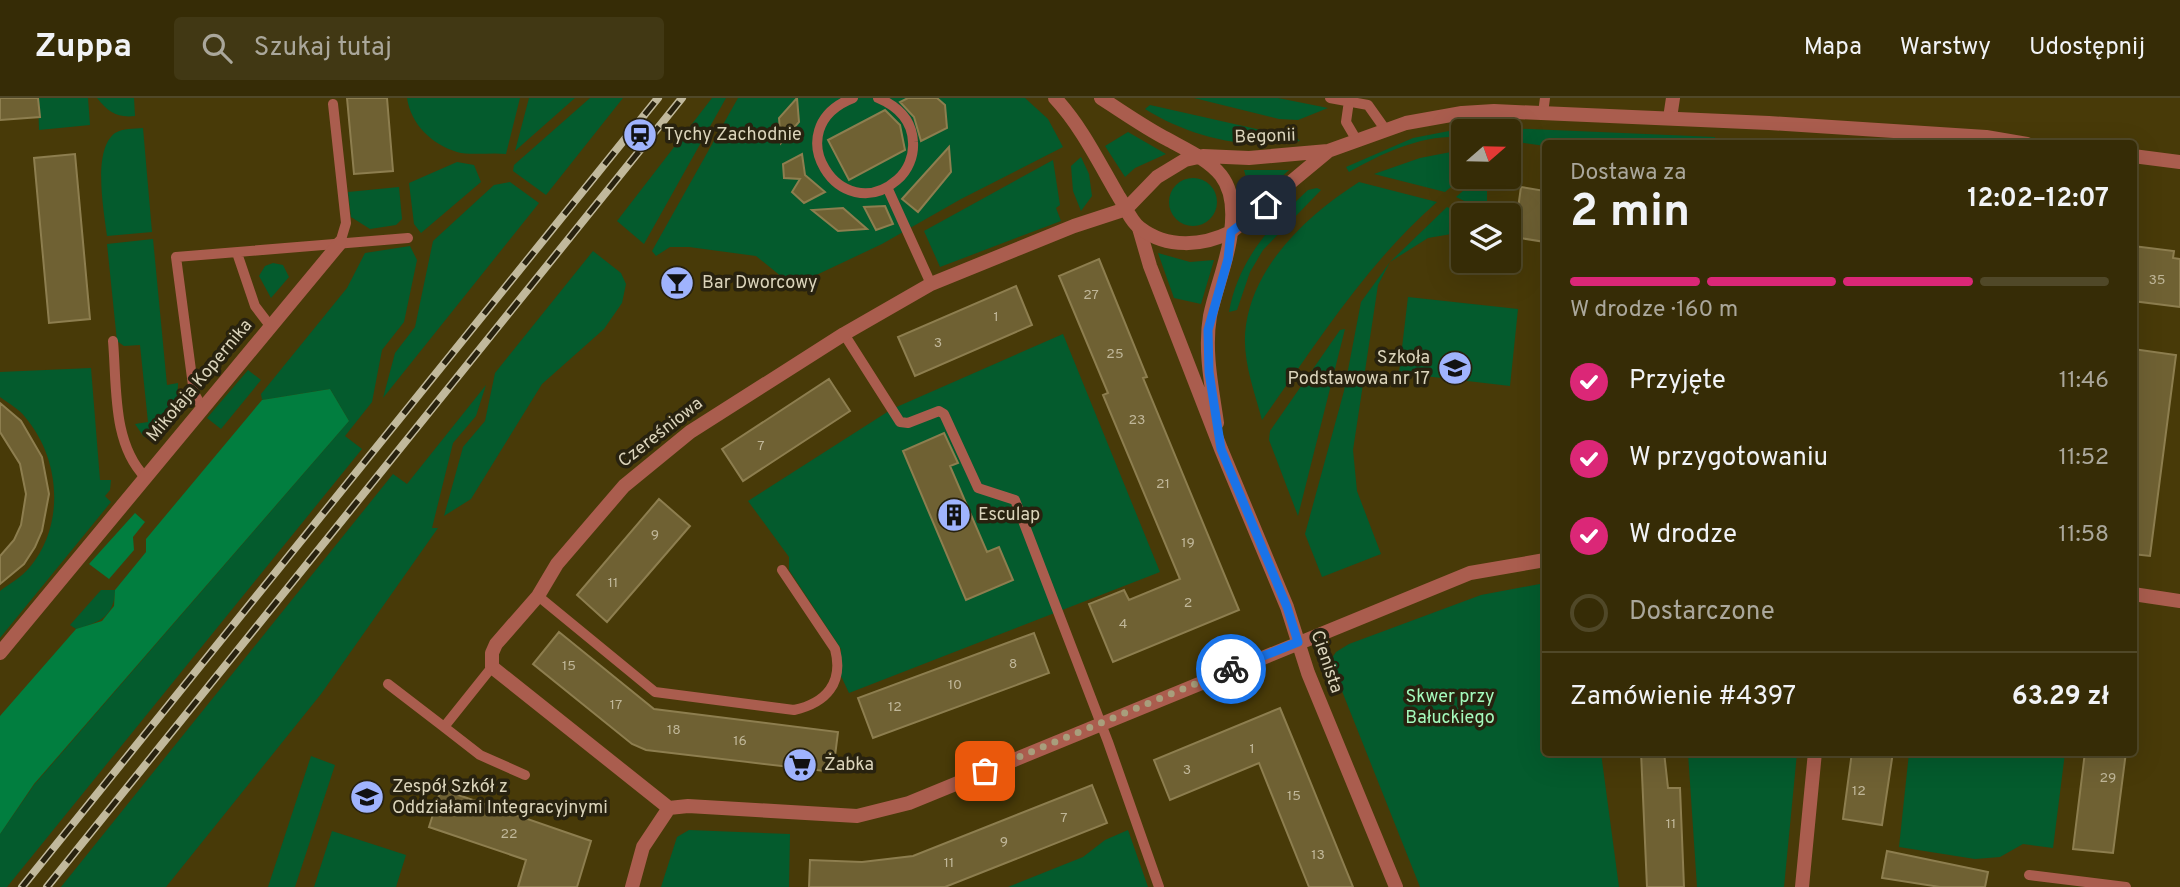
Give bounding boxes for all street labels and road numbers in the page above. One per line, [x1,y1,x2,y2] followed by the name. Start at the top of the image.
[1234,124,1296,150] street label: Begonii
[142,315,258,447] street label: Mikołaja Kopernika
[614,393,708,473] street label: Czereśniowa
[1305,627,1347,697] street label: Cienista

